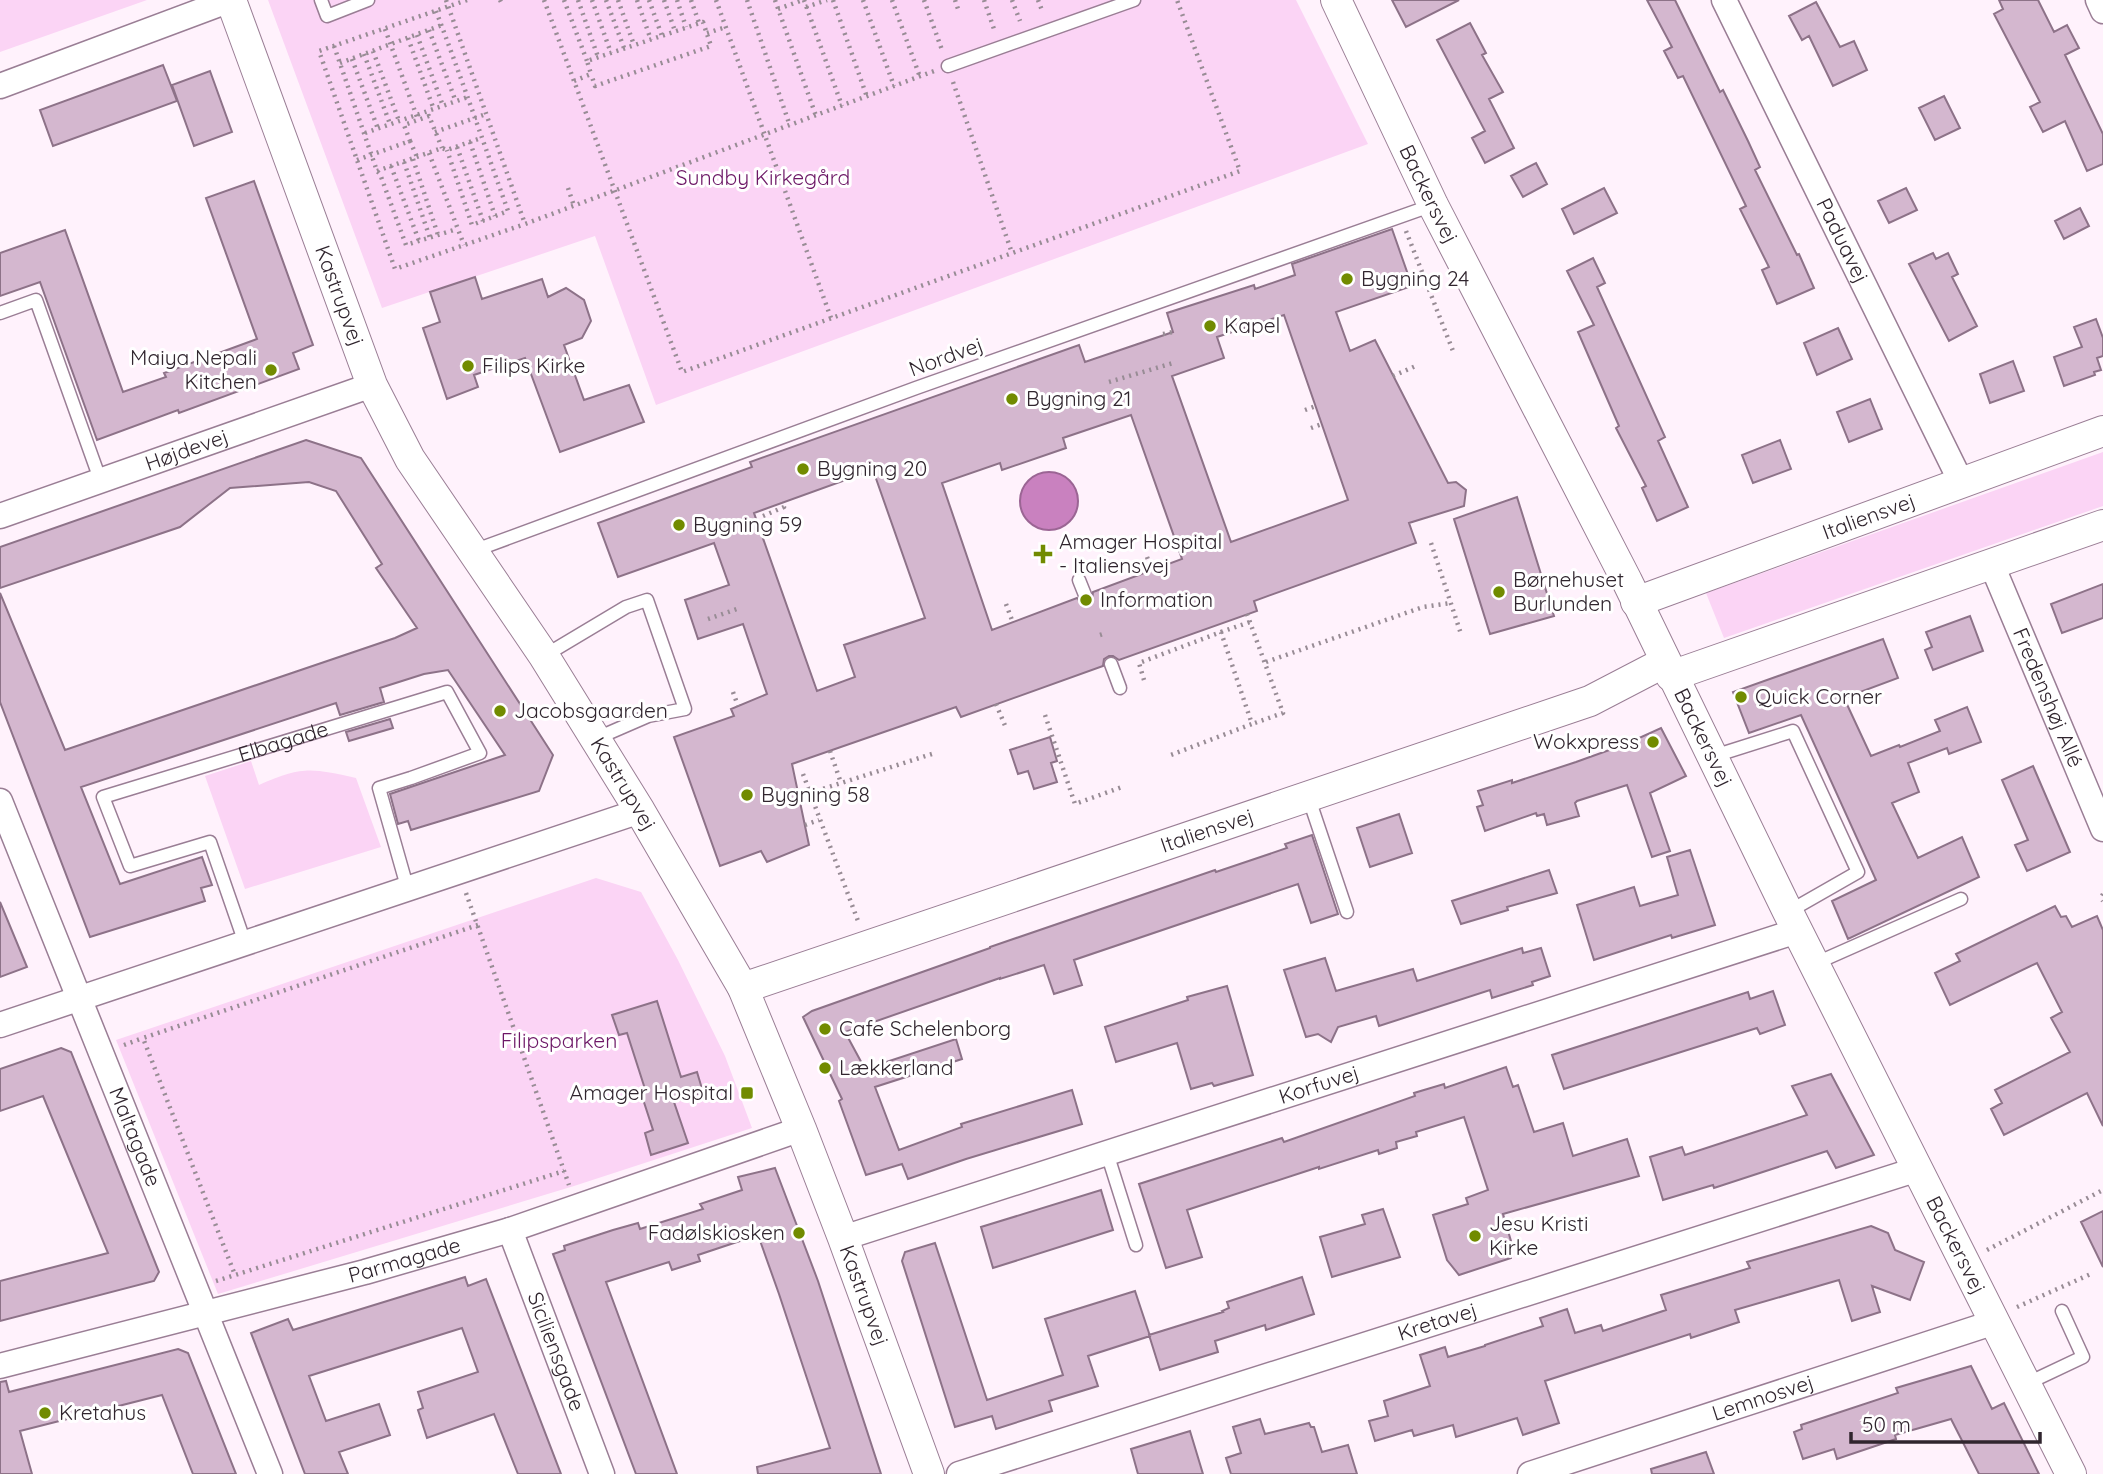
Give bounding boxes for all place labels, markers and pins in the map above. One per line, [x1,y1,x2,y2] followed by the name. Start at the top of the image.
[1361,265,1469,291] place label: Bygning 24
[1339,271,1355,287] marker: Bygning 24
[1224,312,1280,338] place label: Kapel
[1202,318,1218,334] marker: Kapel
[130,344,257,394] place label: Maiya Nepali Kitchen
[482,352,585,378] place label: Filips Kirke
[460,358,476,374] marker: Filips Kirke
[263,362,279,378] marker: Maiya Nepali Kitchen
[1026,385,1131,411] place label: Bygning 21
[1004,391,1020,407] marker: Bygning 21
[817,455,927,481] place label: Bygning 20
[795,461,811,477] marker: Bygning 20
[693,511,802,537] place label: Bygning 59
[671,517,687,533] marker: Bygning 59
[1059,528,1222,578] place label: Amager Hospital - Italiensvej
[1033,544,1053,564] marker: Amager Hospital - Italiensvej
[1513,566,1624,616] place label: Børnehuset Burlunden
[1491,584,1507,600] marker: Børnehuset Burlunden
[1100,586,1213,612] place label: Information
[1078,592,1094,608] marker: Information
[1755,683,1882,709] place label: Quick Corner
[1733,689,1749,705] marker: Quick Corner
[514,697,668,723] place label: Jacobsgaarden
[492,703,508,719] marker: Jacobsgaarden
[1533,728,1639,754] place label: Wokxpress
[1645,734,1661,750] marker: Wokxpress
[761,781,870,807] place label: Bygning 58
[739,787,755,803] marker: Bygning 58
[839,1015,1011,1041] place label: Cafe Schelenborg
[817,1021,833,1037] marker: Cafe Schelenborg
[839,1054,953,1080] place label: Lækkerland
[817,1060,833,1076] marker: Lækkerland
[570,1079,733,1105] place label: Amager Hospital
[739,1085,755,1101] marker: Amager Hospital
[1489,1210,1588,1260] place label: Jesu Kristi Kirke
[648,1219,785,1245] place label: Fadølskiosken
[791,1225,807,1241] marker: Fadølskiosken
[1467,1228,1483,1244] marker: Jesu Kristi Kirke
[59,1399,146,1425] place label: Kretahus
[37,1405,53,1421] marker: Kretahus

